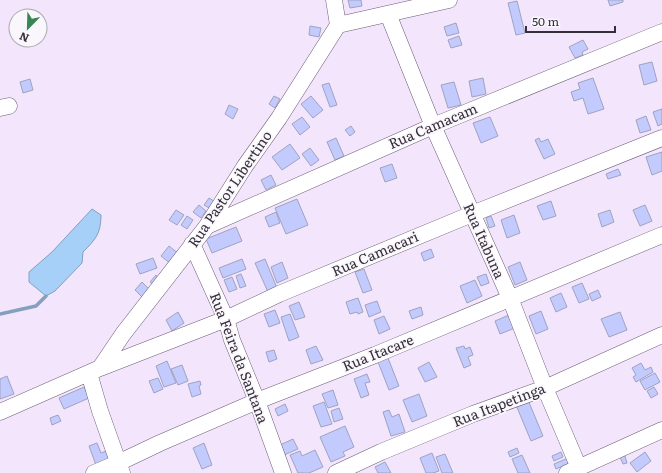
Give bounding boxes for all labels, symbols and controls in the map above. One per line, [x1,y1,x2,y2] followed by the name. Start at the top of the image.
[8,8,48,48] north arrow
[526,8,615,34] scale bar
[532,12,559,30] text: 50 m
[16,29,31,47] text: N
[385,97,481,153] street label: Rua Camacam
[183,126,276,251] street label: Rua Pastor Libertino
[459,200,511,282] street label: Rua Itabuna
[328,226,421,280] street label: Rua Camacari
[206,289,274,426] street label: Rua Feira da Santana
[339,329,416,375] street label: Rua Itacare
[449,377,548,431] street label: Rua Itapetinga

